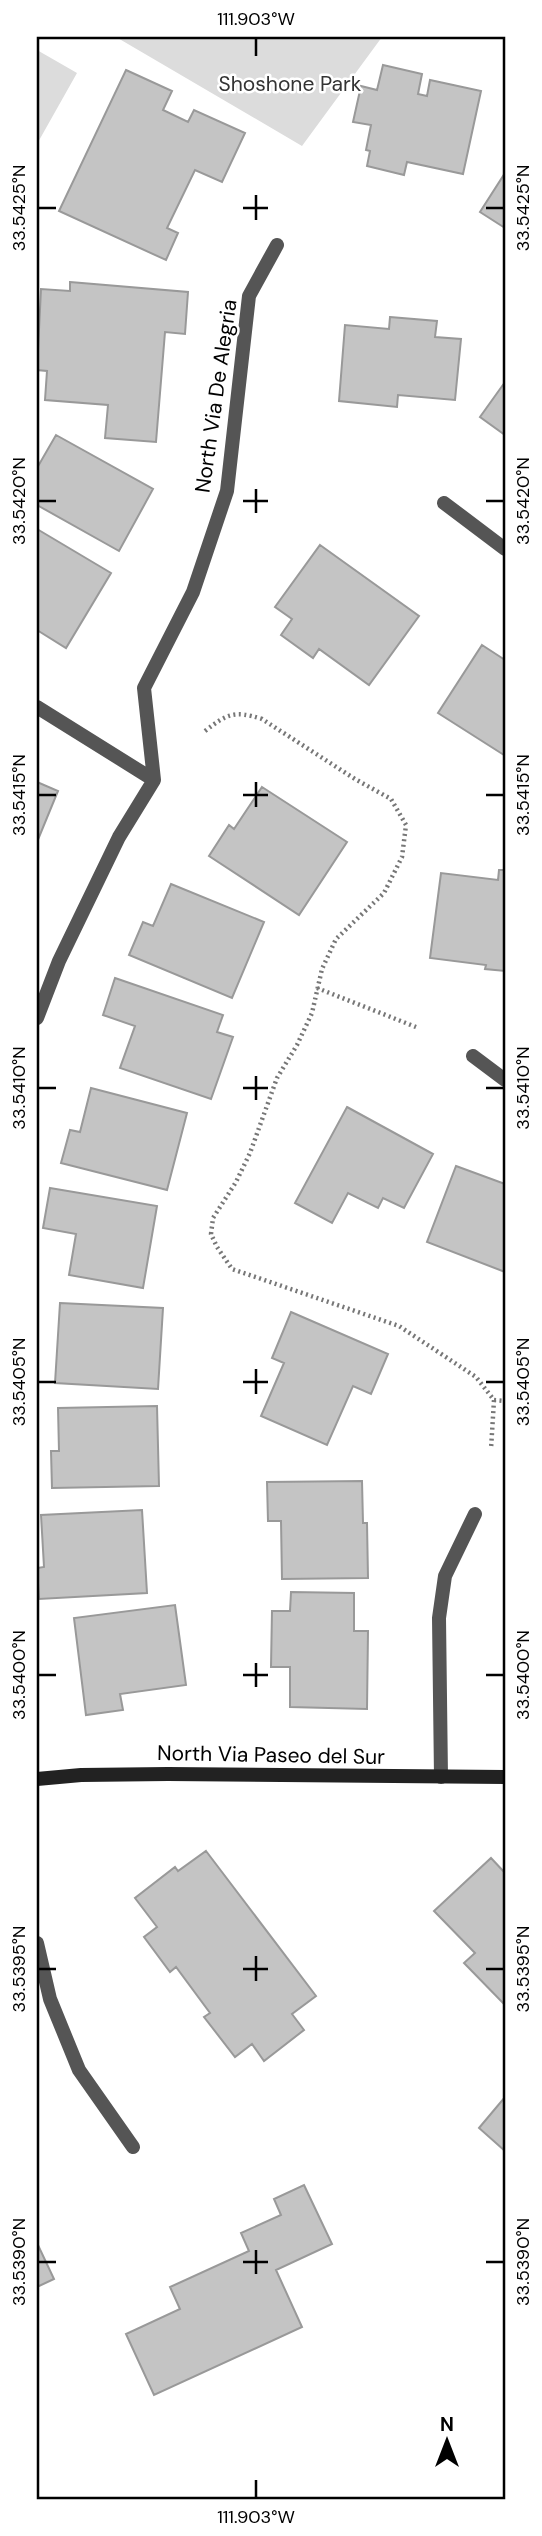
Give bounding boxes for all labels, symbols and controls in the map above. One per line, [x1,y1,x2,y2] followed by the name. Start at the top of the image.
[217,7,295,31] text: 111.903°W
[219,70,362,98] park label: Shoshone Park
[7,165,31,251] text: 33.5425°N
[511,165,535,251] text: 33.5425°N
[189,297,243,495] street label: North Via De Alegria
[7,457,31,545] text: 33.5420°N
[511,457,535,545] text: 33.5420°N
[7,754,31,836] text: 33.5415°N
[511,754,535,836] text: 33.5415°N
[7,1046,31,1130] text: 33.5410°N
[511,1046,535,1130] text: 33.5410°N
[7,1338,31,1426] text: 33.5405°N
[511,1338,535,1426] text: 33.5405°N
[7,1630,31,1720] text: 33.5400°N
[511,1630,535,1720] text: 33.5400°N
[157,1739,385,1771] street label: North Via Paseo del Sur
[7,1926,31,2012] text: 33.5395°N
[511,1926,535,2012] text: 33.5395°N
[7,2218,31,2306] text: 33.5390°N
[511,2218,535,2306] text: 33.5390°N
[412,2406,482,2476] north arrow
[440,2412,454,2437] text: N
[217,2505,295,2529] text: 111.903°W

